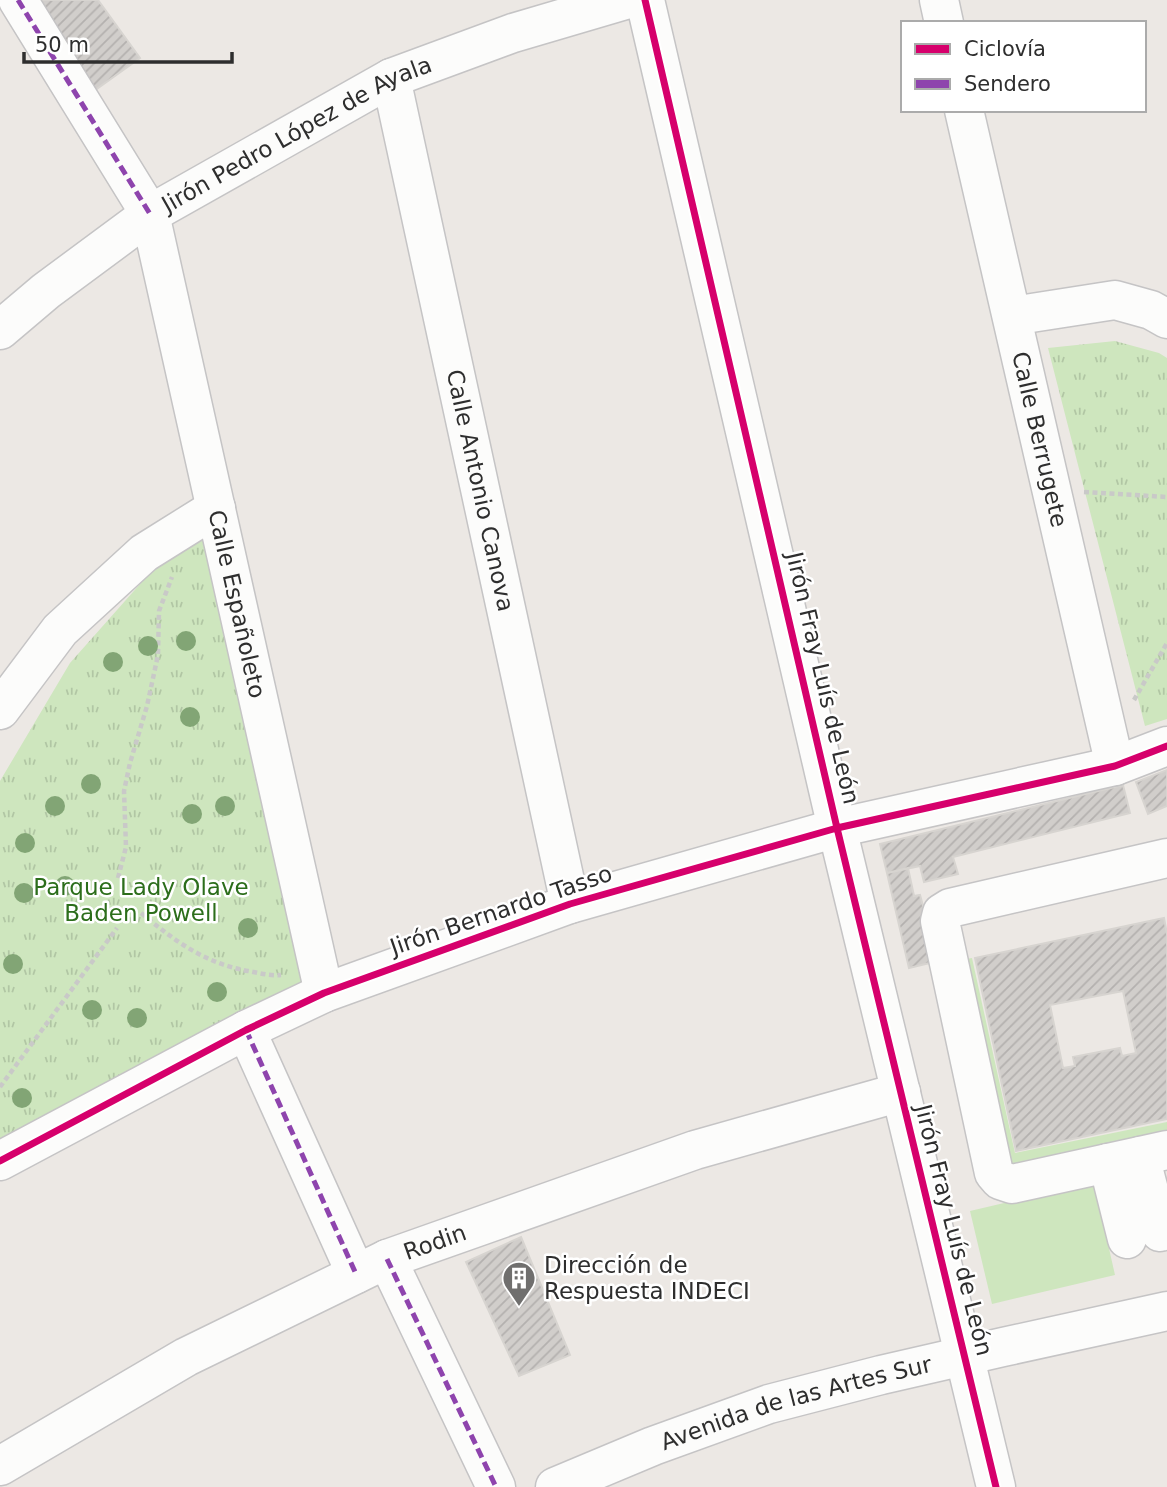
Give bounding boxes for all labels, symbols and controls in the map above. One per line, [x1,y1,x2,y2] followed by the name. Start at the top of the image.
[24,21,233,65] scale bar
[901,21,1146,112] legend
[35,33,89,57] text: 50 m
[964,37,1046,61] text: Ciclovía
[155,51,435,219] street label: Jirón Pedro López de Ayala
[964,72,1051,96] text: Sendero
[1007,349,1073,530] street label: Calle Berrugete
[442,367,519,614] street label: Calle Antonio Canova
[203,507,271,700] street label: Calle Españoleto
[781,547,865,807] street label: Jirón Fray Luís de León
[385,860,615,961] street label: Jirón Bernardo Tasso
[33,874,249,926] park label: Parque Lady Olave Baden Powell
[910,1100,998,1358] street label: Jirón Fray Luís de León
[400,1219,470,1265] street label: Rodin
[544,1252,750,1304] place label: Dirección de Respuesta INDECI
[500,1259,538,1308] building icon: Dirección de Respuesta INDECI
[657,1351,935,1455] street label: Avenida de las Artes Sur

